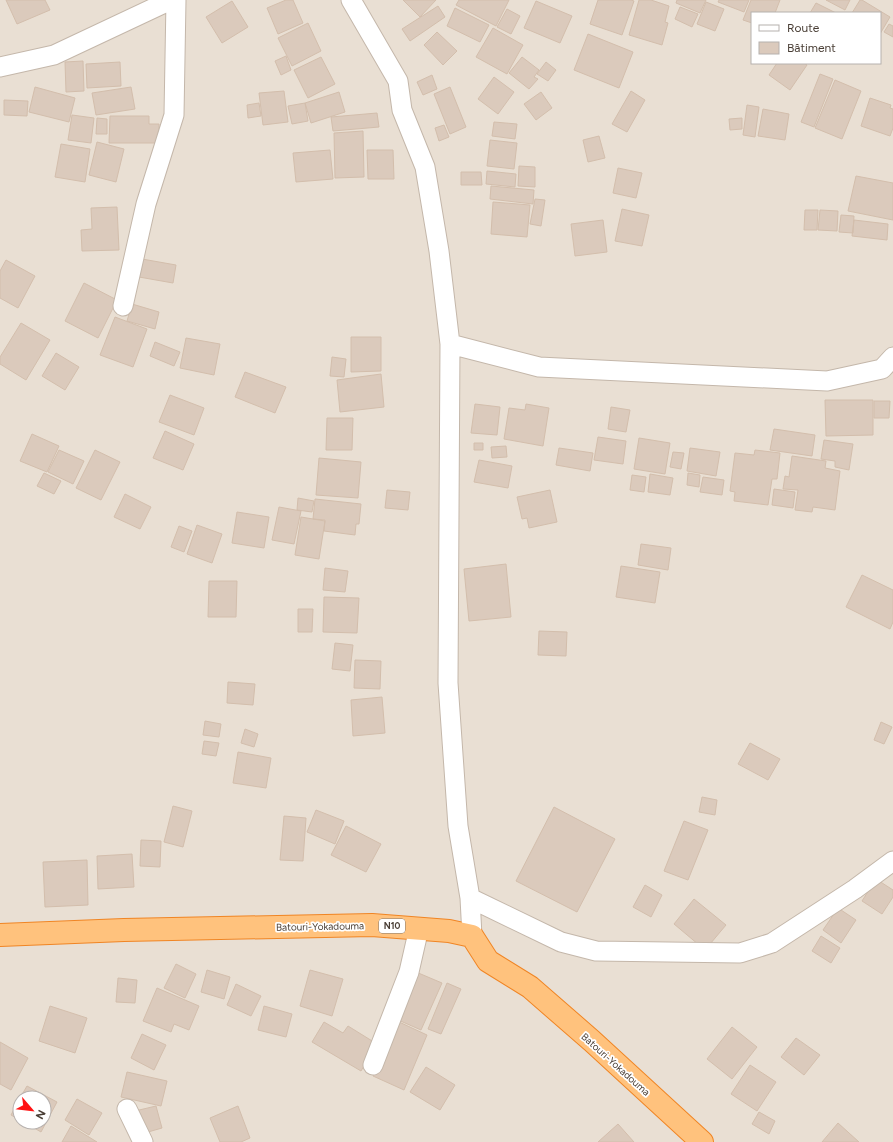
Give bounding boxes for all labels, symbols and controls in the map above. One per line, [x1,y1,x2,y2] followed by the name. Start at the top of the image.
[751,12,881,64] legend
[787,21,820,35] text: Route
[787,41,836,55] text: Bâtiment
[276,919,364,934] street label: Batouri-Yokadouma
[379,919,405,933] road number: N10
[579,1030,653,1099] street label: Batouri-Yokadouma
[12,1090,52,1130] north arrow
[33,1108,48,1121] text: N

